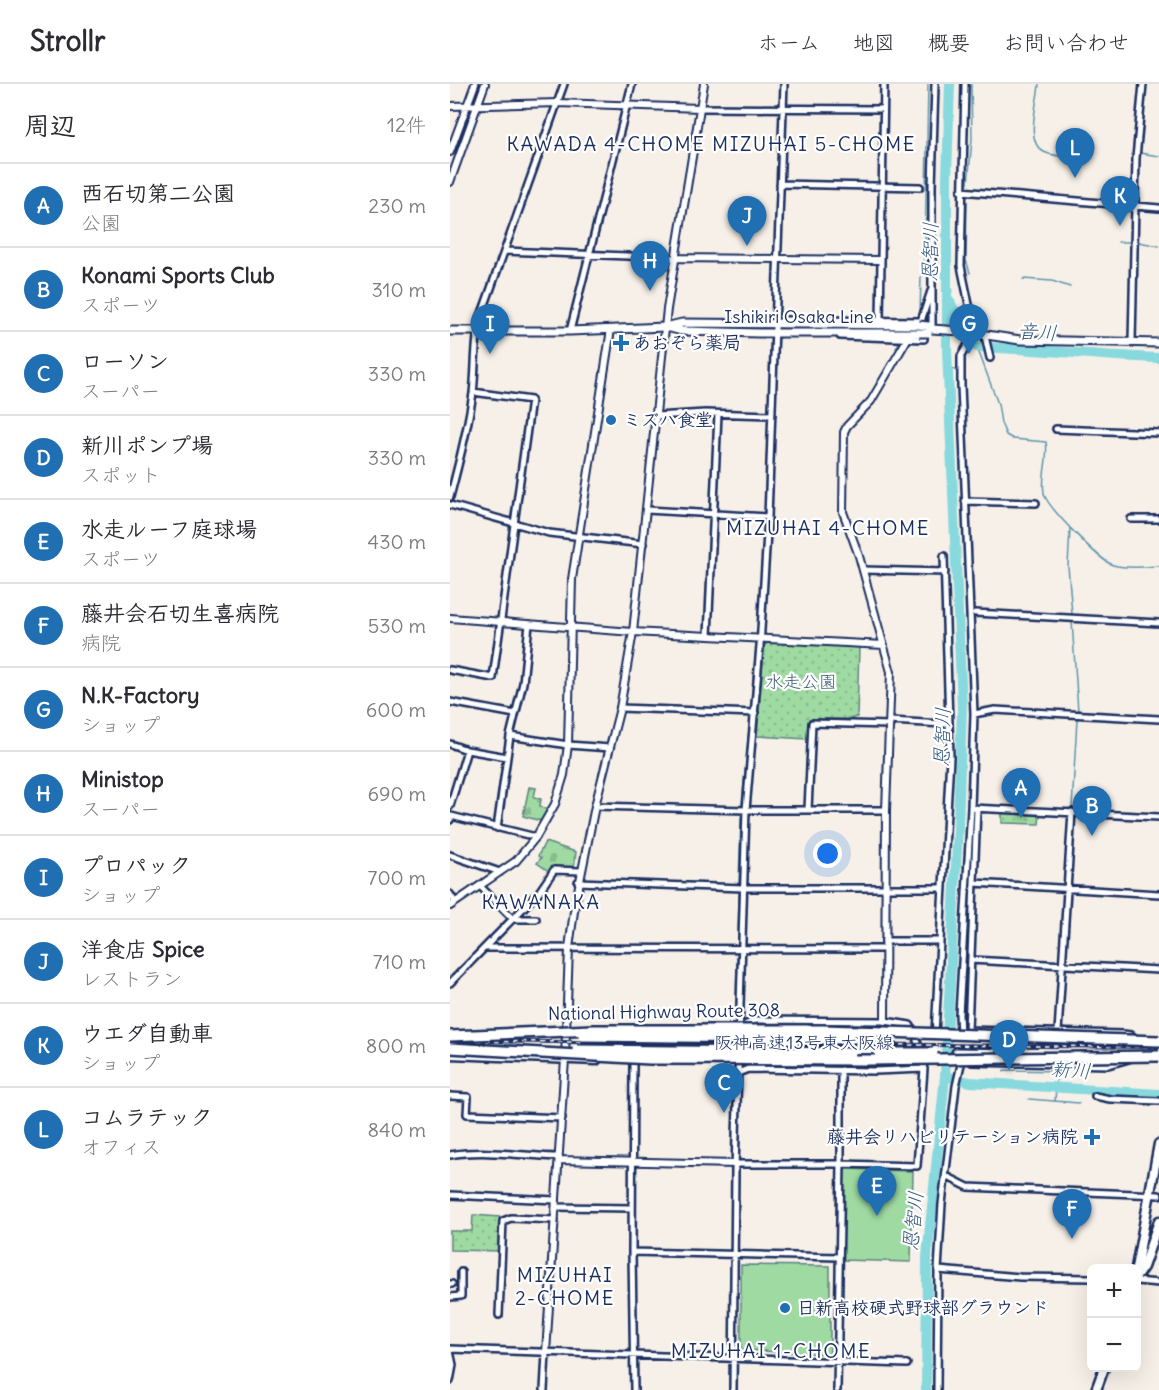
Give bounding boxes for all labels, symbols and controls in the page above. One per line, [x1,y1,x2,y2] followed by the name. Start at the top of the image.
[30,23,105,59] text: Strollr
[758,29,820,56] text: ホーム
[853,29,895,56] text: 地図
[928,29,970,56] text: 概要
[1003,29,1129,56] text: お問い合わせ
[24,109,76,142] text: 周辺
[387,112,426,137] text: 12件
[1056,128,1094,178] pin: L
[507,131,705,156] district label: KAWADA 4-CHOME
[712,131,916,156] district label: MIZUHAI 5-CHOME
[1100,176,1140,226] pin: K
[81,179,235,207] text: 西石切第二公園
[37,193,50,218] text: A
[368,193,426,218] text: 230 m
[728,196,766,246] pin: J
[81,210,121,235] text: 公園
[916,222,943,282] water label: 恩智川
[630,242,670,291] pin: H
[81,261,275,289] text: Konami Sports Club
[37,277,50,302] text: B
[371,277,426,302] text: 310 m
[81,292,161,317] text: スポーツ
[470,304,510,354] pin: I
[950,304,988,354] pin: G
[724,305,874,328] street label: Ishikiri Osaka Line
[1016,318,1058,345] water label: 音川
[633,331,741,354] place label: あおぞら薬局
[614,336,628,350] marker: あおぞら薬局
[81,347,169,375] text: ローソン
[37,361,50,386] text: C
[368,361,426,386] text: 330 m
[81,378,160,403] text: スーパー
[623,408,713,431] place label: ミズハ食堂
[604,413,618,427] marker: ミズハ食堂
[81,431,213,459] text: 新川ポンプ場
[36,445,51,470] text: D
[368,445,426,470] text: 330 m
[81,462,161,487] text: スポット
[81,515,257,543] text: 水走ルーフ庭球場
[726,515,930,540] district label: MIZUHAI 4-CHOME
[38,529,49,554] text: E
[368,529,426,554] text: 430 m
[81,546,161,571] text: スポーツ
[81,599,279,627] text: 藤井会石切生喜病院
[38,613,49,638] text: F
[368,613,426,638] text: 530 m
[81,630,121,655] text: 病院
[765,670,837,693] park label: 水走公園
[81,681,200,709] text: N.K-Factory
[36,697,51,722] text: G
[366,697,426,722] text: 600 m
[928,707,955,767] water label: 恩智川
[81,712,160,737] text: ショップ
[81,765,164,793] text: Ministop
[1002,768,1040,818] pin: A
[36,781,51,806] text: H
[368,781,426,806] text: 690 m
[1072,786,1112,836] pin: B
[81,796,160,821] text: スーパー
[813,839,842,868] your location
[81,851,191,879] text: プロパック
[39,865,48,890] text: I
[368,865,426,890] text: 700 m
[81,882,160,907] text: ショップ
[481,889,601,914] district label: KAWANAKA
[81,935,205,963] text: 洋食店 Spice
[38,949,49,974] text: J
[373,949,426,974] text: 710 m
[81,966,183,991] text: レストラン
[548,998,780,1025] street label: National Highway Route 308
[81,1019,213,1047] text: ウエダ自動車
[990,1020,1028,1070] pin: D
[714,1031,894,1054] street label: 阪神高速13号東大阪線
[37,1033,50,1058] text: K
[366,1033,426,1058] text: 800 m
[81,1050,160,1075] text: ショップ
[1050,1056,1092,1083] water label: 新川
[704,1064,744,1113] pin: C
[81,1103,213,1131] text: コムラテック
[38,1117,49,1142] text: L
[367,1117,426,1142] text: 840 m
[827,1125,1078,1148] place label: 藤井会リハビリテーション病院
[1083,1128,1101,1146] marker: 藤井会リハビリテーション病院
[81,1134,161,1159] text: オフィス
[858,1166,896,1216] pin: E
[897,1190,928,1252] water label: 恩智川
[1052,1190,1092,1239] pin: F
[515,1262,615,1310] district label: MIZUHAI 2-CHOME
[1087,1264,1141,1372] map controls
[1087,1264,1141,1318] button: +
[797,1296,1049,1319] place label: 日新高校硬式野球部グラウンド
[778,1301,792,1315] marker: 日新高校硬式野球部グラウンド
[1087,1318,1141,1372] button: −
[671,1338,871,1363] district label: MIZUHAI 1-CHOME

